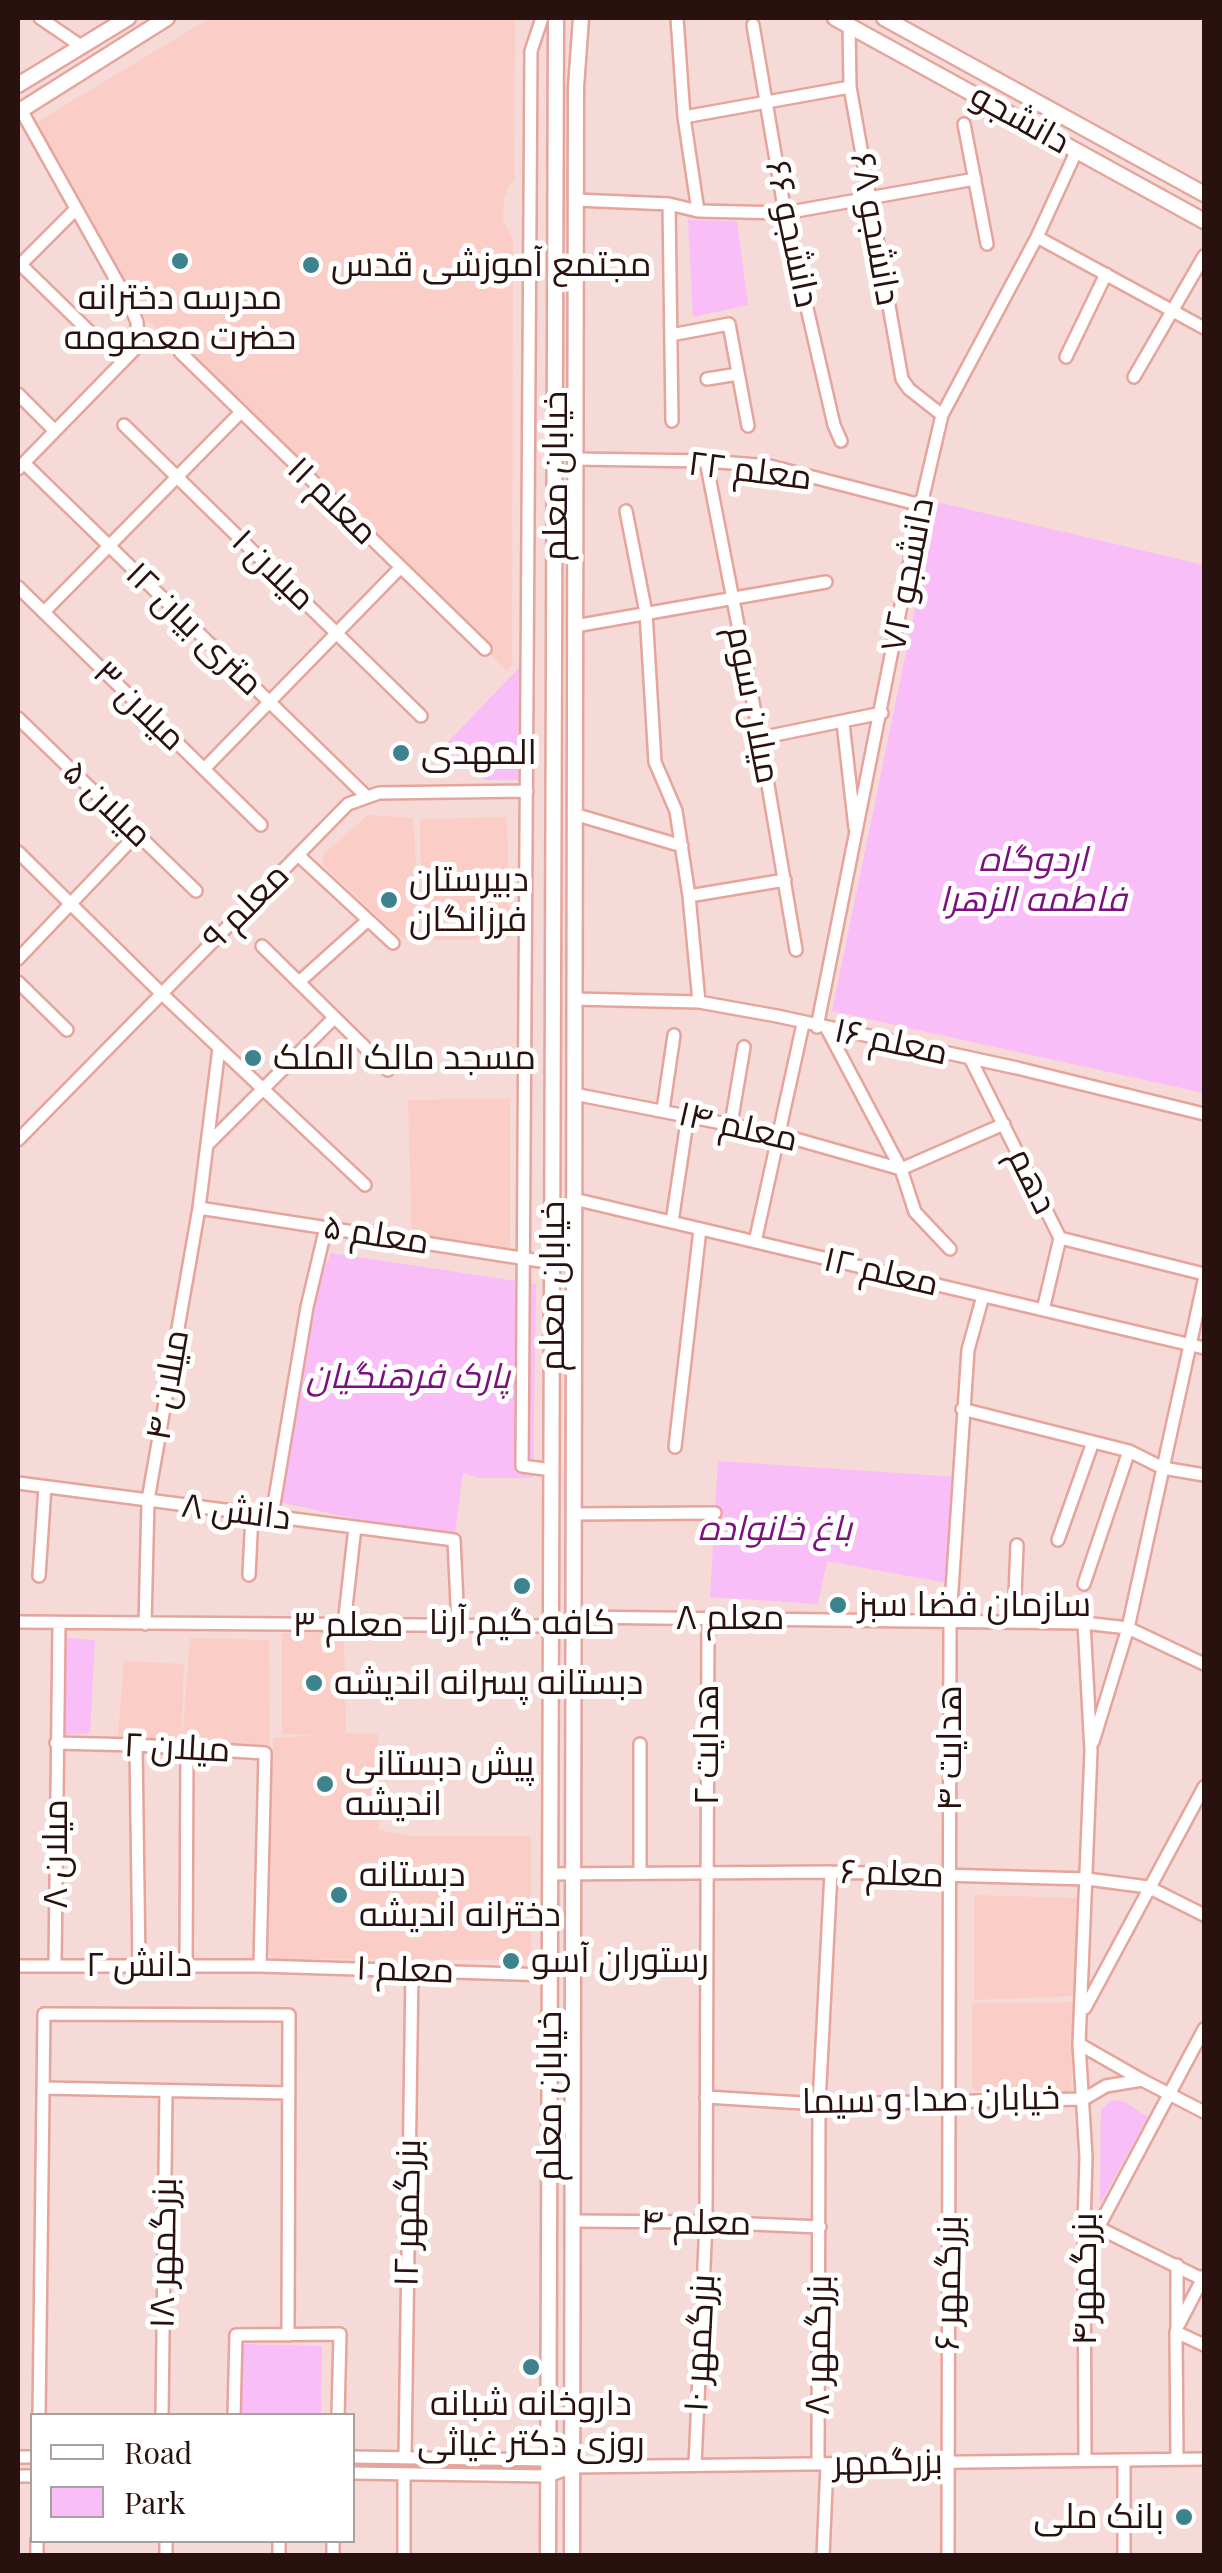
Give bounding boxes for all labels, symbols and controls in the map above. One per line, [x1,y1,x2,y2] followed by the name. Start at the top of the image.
[963,75,1077,163] street label: دانشجو
[841,149,909,309] street label: دانشجو ۶۸
[756,157,828,311] street label: دانشجو ۶۶
[331,244,652,286] place label: مجتمع آموزشی قدس
[169,250,191,272] marker: مدرسه دخترانه حضرت معصومه
[300,254,322,276] marker: مجتمع آموزشی قدس
[64,277,296,359] place label: مدرسه دخترانه حضرت معصومه
[535,391,577,561] street label: خیابان معلم
[686,443,814,499] street label: معلم ۲۲
[278,448,386,554] street label: معلم ۱۱
[872,494,944,656] street label: دانشجو ۷۲
[223,520,323,620] street label: میلان ۱
[117,553,271,705] street label: ۱۲ متری بیان
[717,623,789,787] street label: میلان سوم
[84,652,194,760] street label: میلان ۳
[421,732,537,774] place label: المهدی
[390,742,412,764] marker: المهدی
[54,752,160,856] street label: میلان ۵
[939,839,1127,921] park label: اردوگاه فاطمه الزهرا
[194,855,298,959] street label: معلم ۹
[409,859,529,941] place label: دبیرستان فرزانگان
[378,889,400,911] marker: دبیرستان فرزانگان
[830,1010,952,1074] street label: معلم ۱۶
[273,1037,536,1079] place label: مسجد مالک الملک
[242,1047,264,1069] marker: مسجد مالک الملک
[674,1093,802,1161] street label: معلم ۱۴
[998,1141,1066,1221] street label: دهم
[532,1201,574,1371] street label: خیابان معلم
[320,1206,432,1264] street label: معلم ۵
[820,1238,942,1306] street label: معلم ۱۲
[138,1326,198,1444] street label: میلان ۴
[306,1356,510,1398] park label: پارک فرهنگیان
[179,1484,293,1540] street label: دانش ۸
[698,1508,852,1550] park label: باغ خانواده
[511,1575,533,1597] marker: کافه گیم آرنا
[858,1584,1091,1626] place label: سازمان فضا سبز
[827,1594,849,1616] marker: سازمان فضا سبز
[675,1597,785,1639] street label: معلم ۸
[429,1602,615,1644] place label: کافه گیم آرنا
[293,1604,403,1646] street label: معلم ۳
[334,1662,643,1704] place label: دبستانه پسرانه اندیشه
[303,1672,325,1694] marker: دبستانه پسرانه اندیشه
[686,1684,728,1806] street label: هدایت ۲
[929,1685,971,1811] street label: هدایت ۴
[123,1724,231,1772] street label: میلان ۲
[345,1743,534,1825] place label: پیش دبستانی اندیشه
[314,1773,336,1795] marker: پیش دبستانی اندیشه
[35,1799,77,1909] street label: میلان ۸
[839,1851,945,1897] street label: معلم ۶
[359,1854,561,1936] place label: دبستانه دخترانه اندیشه
[328,1884,350,1906] marker: دبستانه دخترانه اندیشه
[531,1940,709,1982] place label: رستوران آسو
[86,1944,192,1986] street label: دانش ۲
[355,1947,455,1993] street label: معلم ۱
[500,1950,522,1972] marker: رستوران آسو
[529,2011,571,2181] street label: خیابان معلم
[802,2077,1060,2123] street label: خیابان صدا و سیما
[386,2139,430,2287] street label: بزرگمهر ۱۲
[142,2177,186,2329] street label: بزرگمهر ۱۸
[640,2201,752,2245] street label: معلم ۴
[1064,2212,1106,2346] street label: بزرگمهر۴
[927,2215,971,2351] street label: بزرگمهر ۶
[675,2273,725,2413] street label: بزرگمهر ۱۰
[797,2274,841,2416] street label: بزرگمهر ۸
[520,2356,542,2378] marker: داروخانه شبانه روزی دکتر غیاثی
[417,2383,645,2465] place label: داروخانه شبانه روزی دکتر غیاثی
[30,2413,355,2543] legend
[124,2432,192,2472] text: Road
[833,2441,943,2485] street label: بزرگمهر
[124,2482,186,2522] text: Park
[1034,2496,1164,2538] place label: بانک ملی
[1173,2506,1195,2528] marker: بانک ملی

